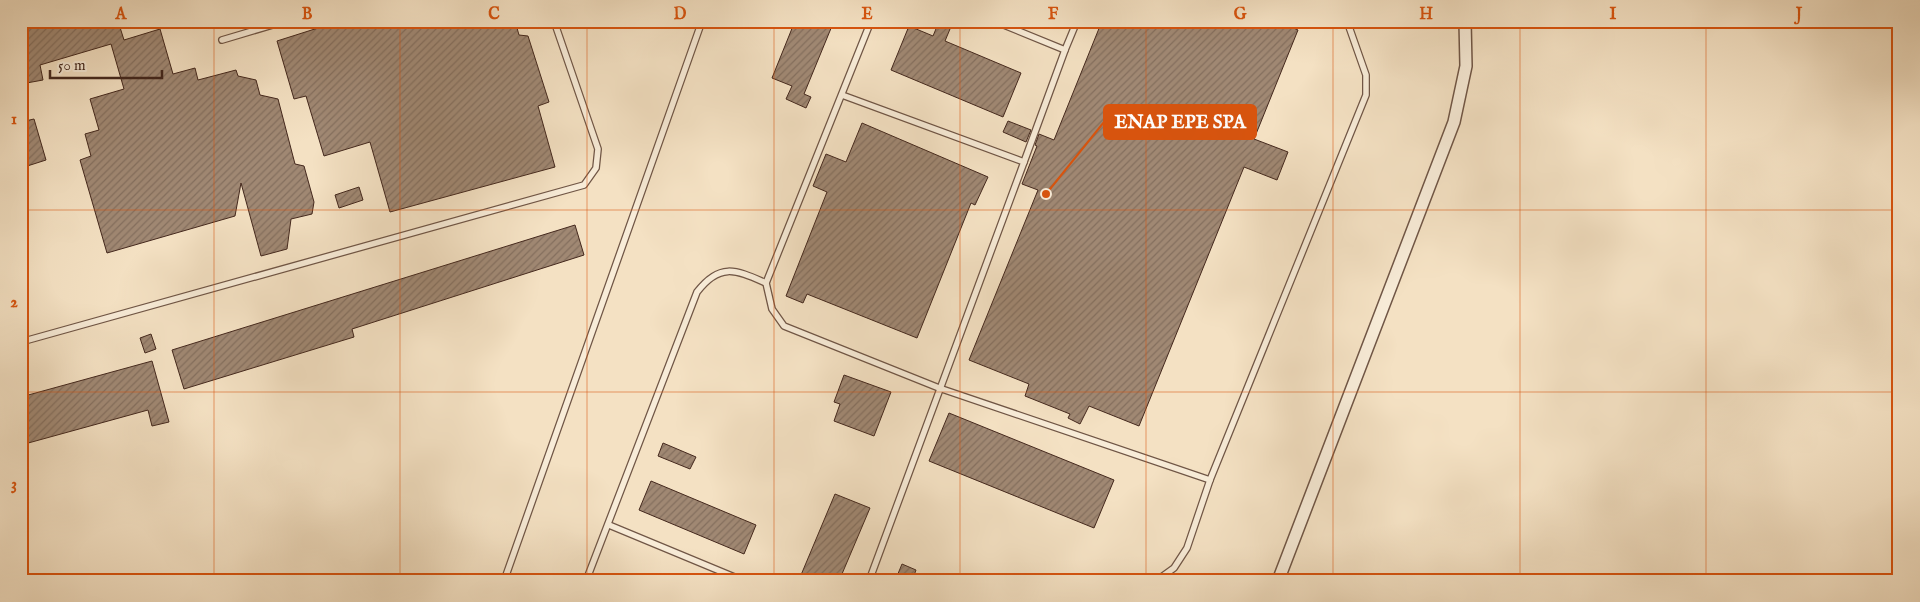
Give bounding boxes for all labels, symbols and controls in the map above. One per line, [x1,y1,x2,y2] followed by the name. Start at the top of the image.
[115,5,128,25] text: A
[302,5,313,25] text: B
[488,5,500,25] text: C
[674,5,687,25] text: D
[861,5,873,25] text: E
[1048,5,1059,25] text: F
[1234,5,1247,25] text: G
[1419,5,1433,25] text: H
[1610,5,1617,25] text: I
[1794,5,1803,25] text: J
[50,48,162,80] scale bar
[58,56,86,75] text: 50 m
[1104,105,1256,139] callout: ENAP EPE SPA
[11,110,17,130] text: 1
[1114,111,1247,135] text: ENAP EPE SPA
[10,293,18,313] text: 2
[11,475,17,495] text: 3

